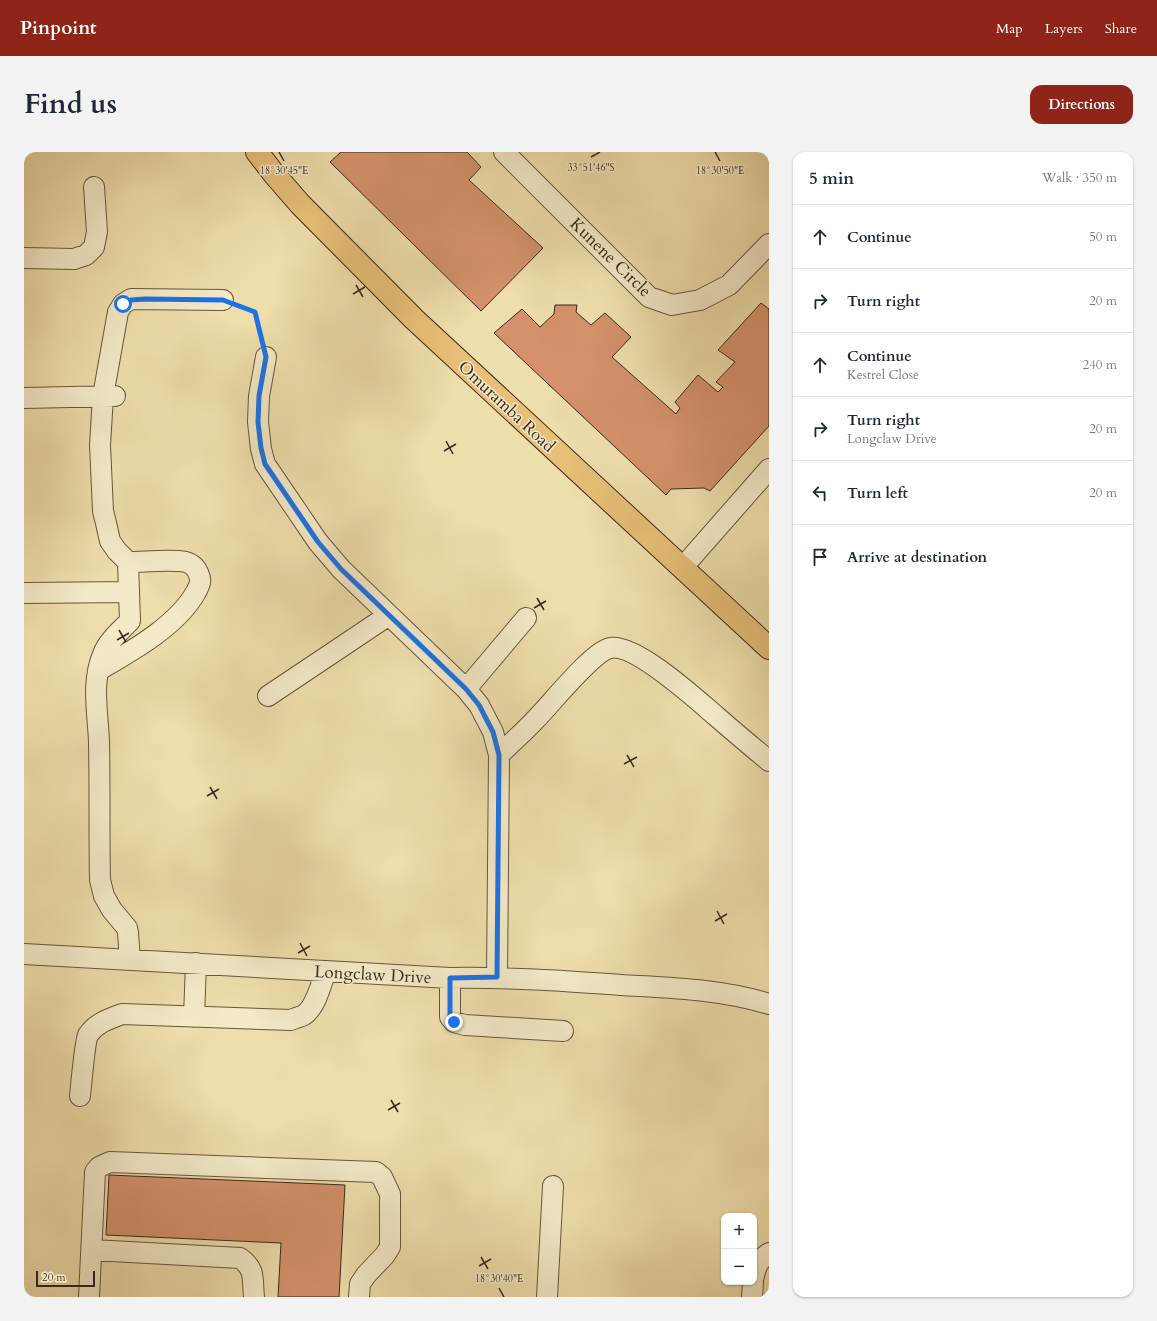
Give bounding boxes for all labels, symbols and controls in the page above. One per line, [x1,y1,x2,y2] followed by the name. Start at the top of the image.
[20,15,97,41] text: Pinpoint
[996,19,1023,38] text: Map
[1045,19,1083,38] text: Layers
[1105,19,1137,38] text: Share
[24,85,117,123] text: Find us
[1030,85,1133,124] button: Directions
[567,161,615,175] text: 33°51'46"S
[260,164,308,178] text: 18°30'45"E
[696,164,744,178] text: 18°30'50"E
[809,167,854,190] text: 5 min
[1042,169,1117,187] text: Walk · 350 m
[565,213,656,302] street label: Kunene Circle
[809,226,831,248] icon: ahead
[847,227,912,247] text: Continue
[1089,228,1117,246] text: 50 m
[809,290,831,312] icon: right
[847,291,920,311] text: Turn right
[1089,292,1117,310] text: 20 m
[114,295,132,313] route start
[847,346,912,366] text: Continue
[809,354,831,376] icon: ahead
[453,355,560,457] street label: Omuramba Road
[1083,356,1117,374] text: 240 m
[847,366,919,384] text: Kestrel Close
[847,410,920,430] text: Turn right
[809,418,831,440] icon: right
[1089,420,1117,438] text: 20 m
[847,430,937,448] text: Longclaw Drive
[809,482,831,504] icon: left
[847,483,908,503] text: Turn left
[1089,484,1117,502] text: 20 m
[809,546,831,568] icon: arrive
[847,547,987,567] text: Arrive at destination
[314,960,432,989] street label: Longclaw Drive
[445,1013,463,1031] route end
[721,1213,757,1285] map controls
[721,1213,757,1249] button: +
[721,1249,757,1285] button: −
[36,1269,95,1288] scale bar
[42,1270,66,1285] text: 20 m
[475,1272,523,1286] text: 18°30'40"E

